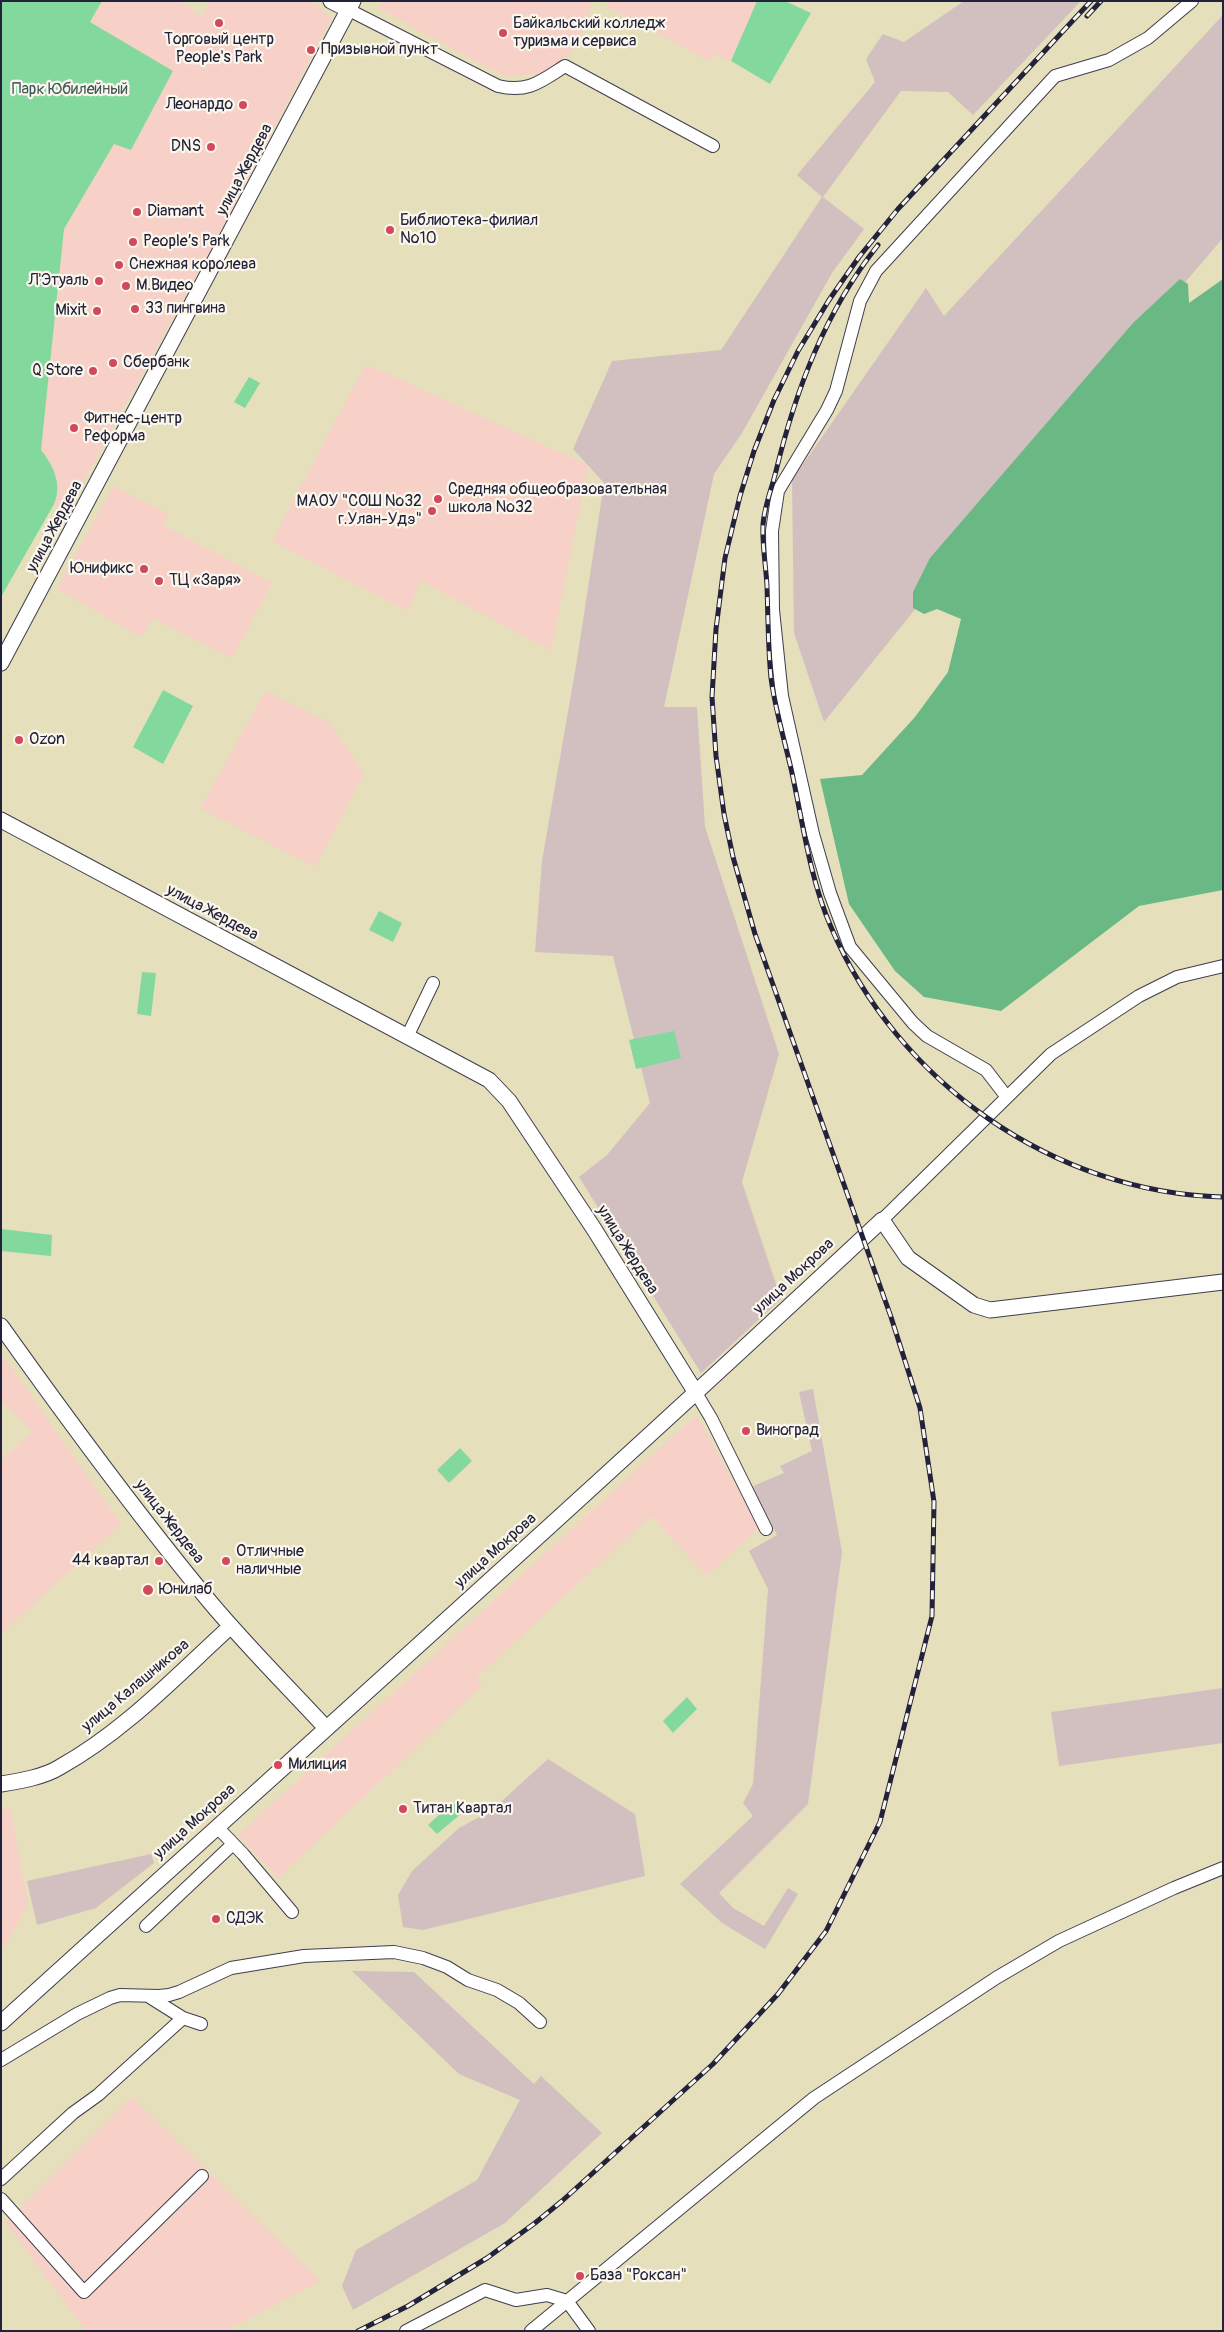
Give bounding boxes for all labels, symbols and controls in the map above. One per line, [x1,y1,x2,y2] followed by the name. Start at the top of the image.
[513,14,665,52] place label: Байкальский колледж туризма и сервиса
[213,17,225,29] marker: Торговый центр People's Park
[497,27,509,39] marker: Байкальский колледж туризма и сервиса
[164,30,274,68] place label: Торговый центр People's Park
[321,40,438,60] place label: Призывной пункт
[305,44,317,56] marker: Призывной пункт
[12,80,128,100] park label: Парк Юбилейный
[166,95,233,115] place label: Леонардо
[237,99,249,111] marker: Леонардо
[213,121,277,219] street label: улица Жердева
[171,137,201,157] place label: DNS
[205,141,217,153] marker: DNS
[147,202,204,222] place label: Diamant
[131,206,143,218] marker: Diamant
[400,211,538,249] place label: Библиотека-филиал №10
[384,224,396,236] marker: Библиотека-филиал №10
[143,232,230,252] place label: People’s Park
[127,236,139,248] marker: People’s Park
[129,255,256,275] place label: Снежная королева
[113,259,125,271] marker: Снежная королева
[29,271,89,291] place label: Л'Этуаль
[93,275,105,287] marker: Л'Этуаль
[136,276,193,296] place label: М.Видео
[120,280,132,292] marker: М.Видео
[145,299,225,319] place label: 33 пингвина
[55,301,87,321] place label: Mixit
[129,303,141,315] marker: 33 пингвина
[91,305,103,317] marker: Mixit
[123,353,190,373] place label: Сбербанк
[107,357,119,369] marker: Сбербанк
[32,361,83,381] place label: Q Store
[87,365,99,377] marker: Q Store
[84,409,182,447] place label: Фитнес-центр Реформа
[68,422,80,434] marker: Фитнес-центр Реформа
[23,478,87,576] street label: улица Жердева
[448,480,667,518] place label: Средняя общеобразовательная школа №32
[296,492,422,530] place label: МАОУ "СОШ №32 г.Улан-Удэ"
[432,493,444,505] marker: Средняя общеобразовательная школа №32
[426,505,438,517] marker: МАОУ "СОШ №32 г.Улан-Удэ"
[70,559,134,579] place label: Юнификс
[138,563,150,575] marker: Юнификс
[169,571,241,591] place label: ТЦ «Заря»
[153,575,165,587] marker: ТЦ «Заря»
[29,730,65,750] place label: Ozon
[13,734,25,746] marker: Ozon
[163,881,261,945] street label: улица Жердева
[592,1202,662,1298] street label: улица Жердева
[750,1235,838,1319] street label: улица Мокрова
[756,1421,819,1441] place label: Виноград
[740,1425,752,1437] marker: Виноград
[130,1476,208,1568] street label: улица Жердева
[451,1509,541,1593] street label: улица Мокрова
[236,1542,304,1580] place label: Отличные наличные
[72,1551,149,1571] place label: 44 квартал
[153,1555,165,1567] marker: 44 квартал
[220,1555,232,1567] marker: Отличные наличные
[159,1580,212,1600] place label: Юнилаб
[141,1583,155,1597] marker: Юнилаб
[78,1635,194,1737] street label: улица Калашникова
[288,1755,347,1775] place label: Милиция
[272,1759,284,1771] marker: Милиция
[150,1780,240,1864] street label: улица Мокрова
[413,1799,512,1819] place label: Титан Квартал
[397,1803,409,1815] marker: Титан Квартал
[226,1909,264,1929] place label: СДЭК
[210,1913,222,1925] marker: СДЭК
[590,2266,687,2286] place label: База "Роксан"
[574,2270,586,2282] marker: База "Роксан"

